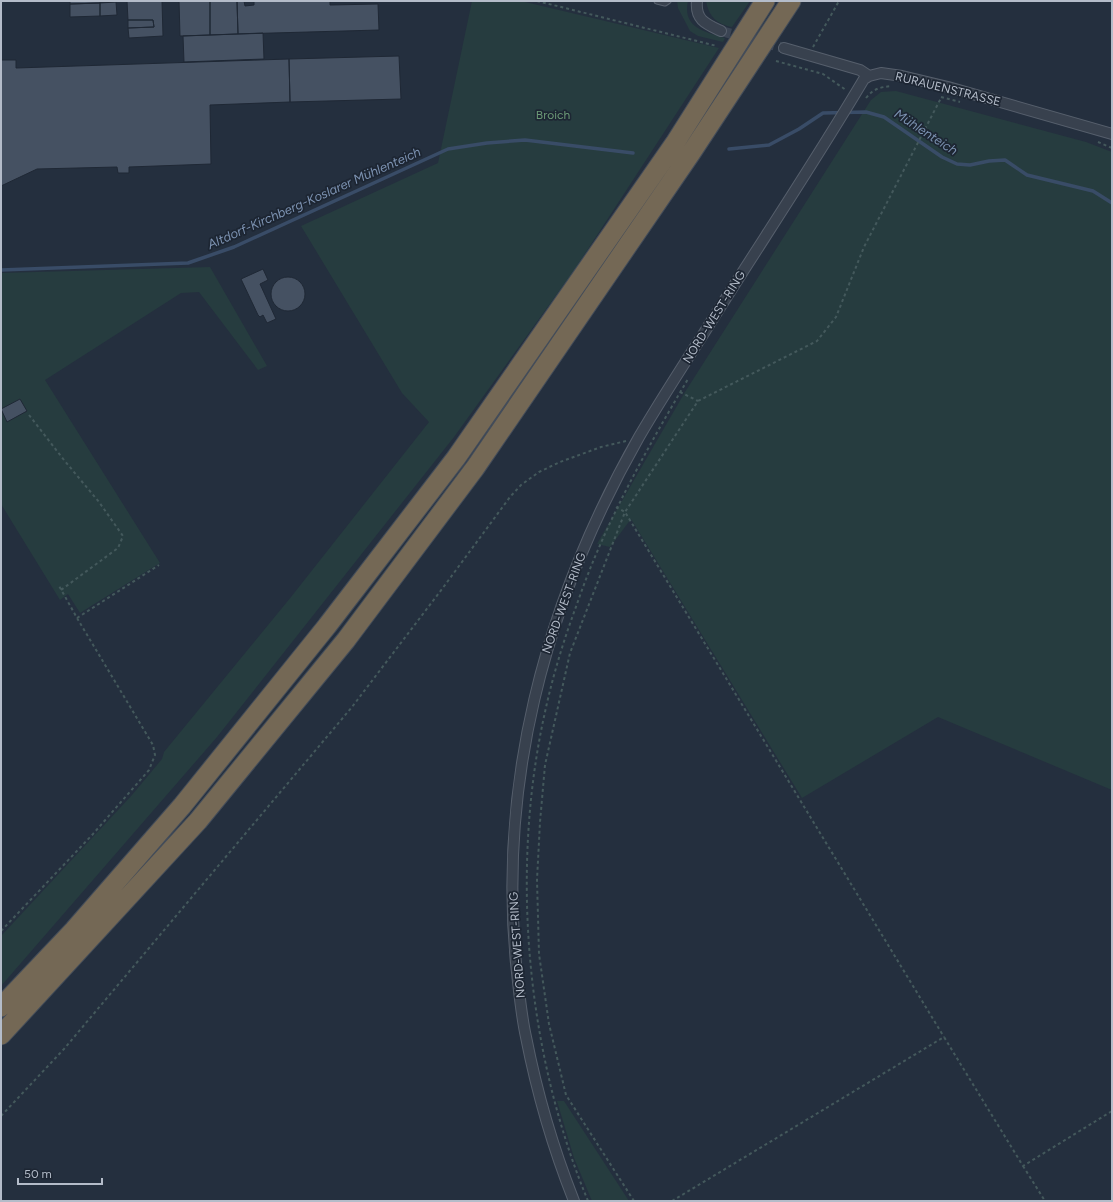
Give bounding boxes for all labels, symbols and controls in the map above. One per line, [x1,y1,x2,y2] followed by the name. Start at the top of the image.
[894,69,1002,109] street label: RURAUENSTRASSE
[892,106,960,158] water label: Mühlenteich
[536,108,570,122] park label: Broich
[204,144,423,252] water label: Altdorf-Kirchberg-Koslarer Mühlenteich
[680,268,748,366] street label: NORD-WEST-RING
[539,551,589,655] street label: NORD-WEST-RING
[506,892,528,998] street label: NORD-WEST-RING
[18,1160,102,1186] scale bar
[24,1167,52,1181] text: 50 m

